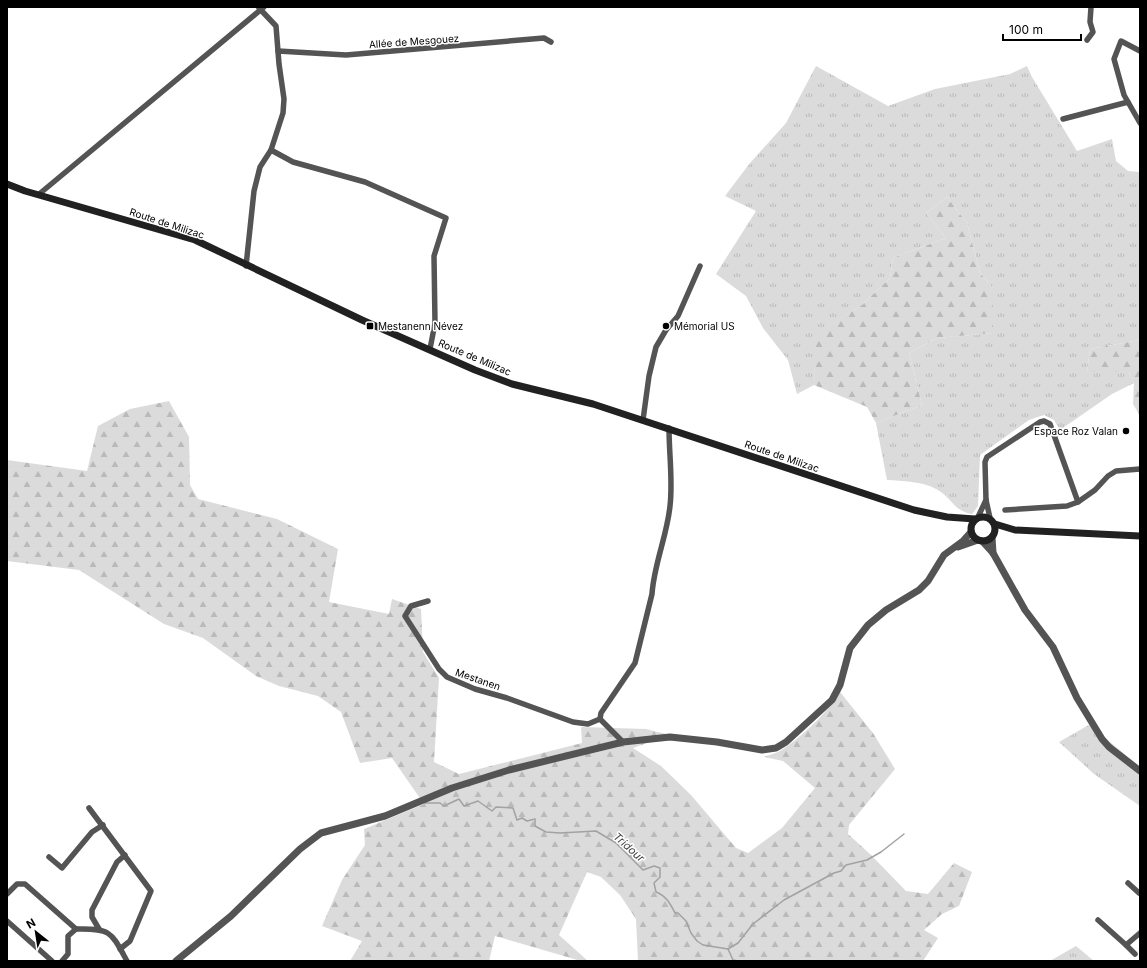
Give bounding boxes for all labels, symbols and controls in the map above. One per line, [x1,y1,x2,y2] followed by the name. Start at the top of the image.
[1003,16,1081,42] scale bar
[1009,22,1043,37] text: 100 m
[369,32,459,50] street label: Allée de Mesgouez
[128,205,206,241] street label: Route de Milizac
[378,320,463,332] place label: Mestanenn Névez
[674,320,735,332] place label: Mémorial US
[365,321,375,331] marker: Mestanenn Névez
[661,321,671,331] marker: Mémorial US
[437,336,513,378] street label: Route de Milizac
[1034,425,1118,437] place label: Espace Roz Valan
[1121,426,1131,436] marker: Espace Roz Valan
[743,438,821,474] street label: Route de Milizac
[454,666,502,692] street label: Mestanen
[610,829,648,865] water label: Tridour
[16,912,56,952] north arrow
[24,915,38,931] text: N

